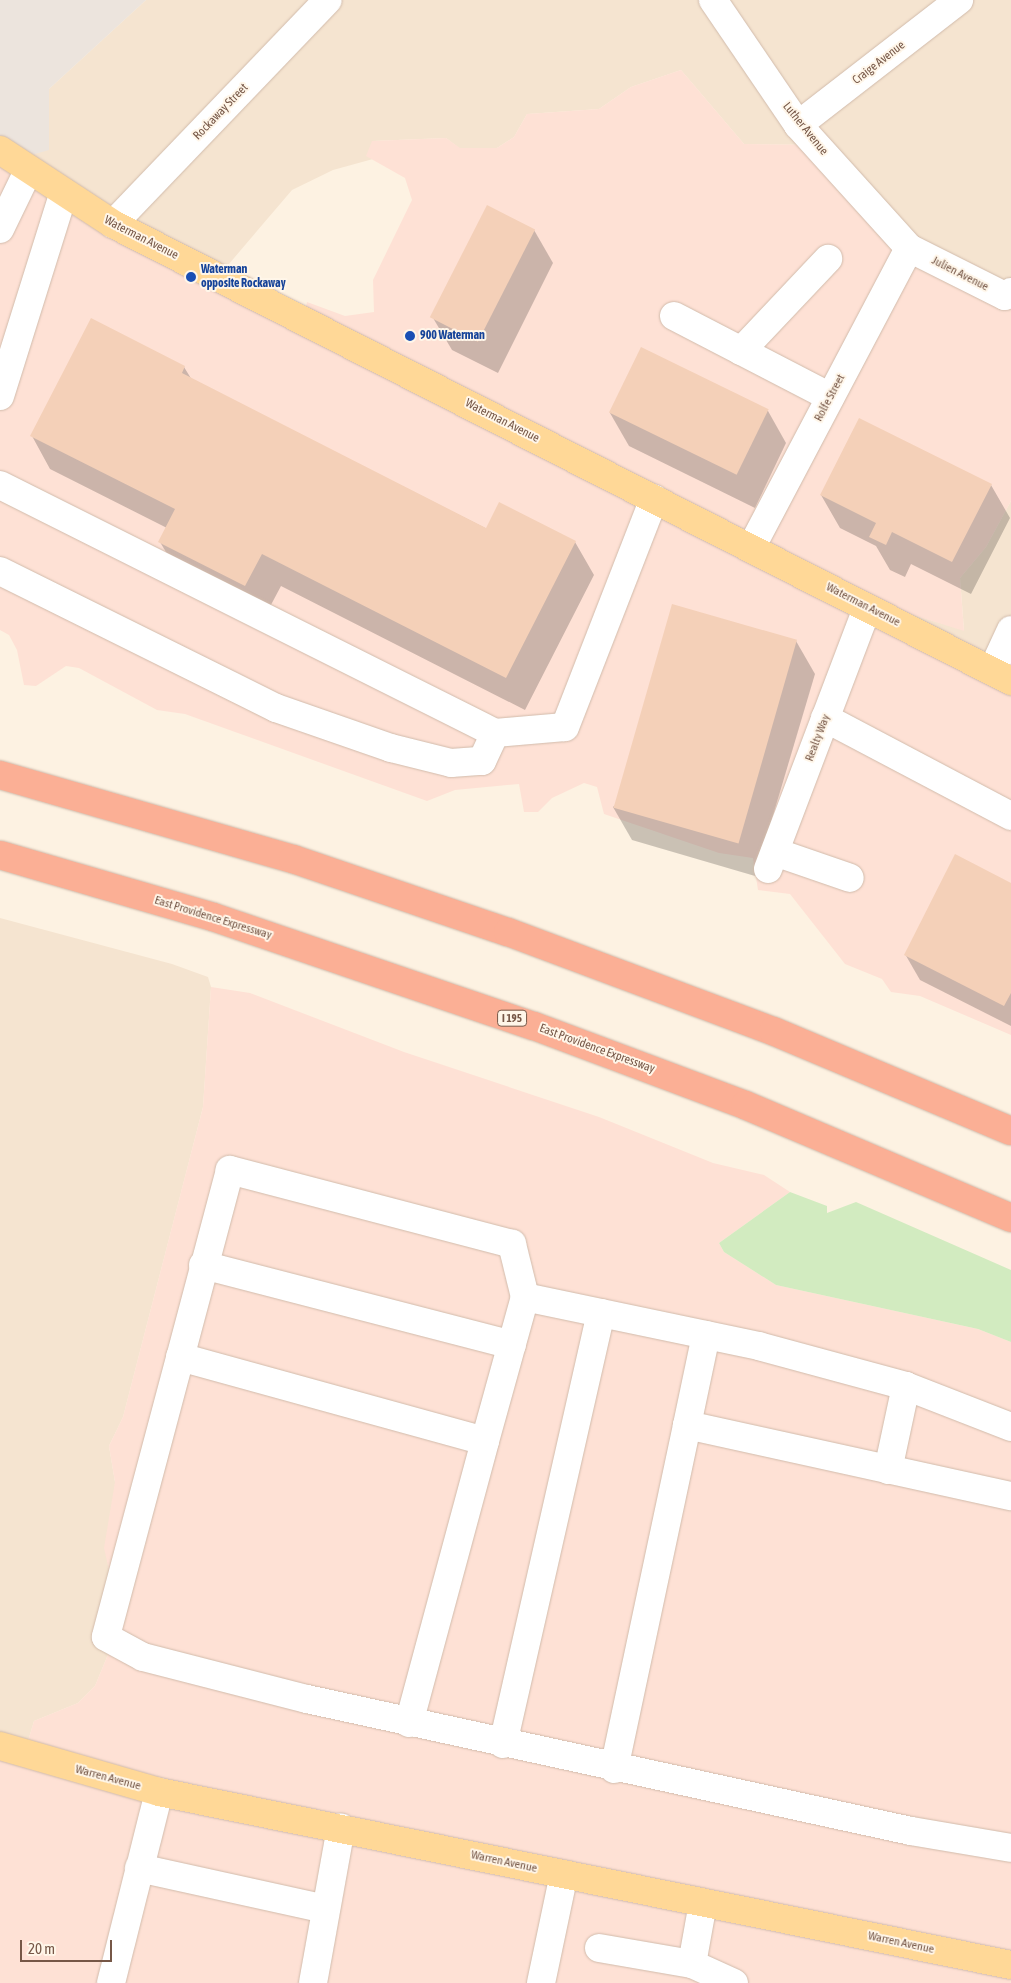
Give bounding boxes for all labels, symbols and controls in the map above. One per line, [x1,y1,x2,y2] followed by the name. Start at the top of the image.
[850,38,908,88] street label: Craige Avenue
[191,81,251,143] street label: Rockaway Street
[779,100,831,158] street label: Luther Avenue
[102,213,180,263] street label: Waterman Avenue
[929,254,991,294] street label: Julien Avenue
[201,263,286,291] place label: Waterman opposite Rockaway
[185,271,197,283] marker: Waterman opposite Rockaway
[420,329,485,343] place label: 900 Waterman
[404,330,416,342] marker: 900 Waterman
[812,372,848,424] street label: Rolfe Street
[463,396,541,446] street label: Waterman Avenue
[824,580,902,630] street label: Waterman Avenue
[802,712,834,764] street label: Realty Way
[153,893,273,943] street label: East Providence Expressway
[497,1010,527,1026] road number: I 195
[537,1021,657,1077] street label: East Providence Expressway
[74,1762,142,1794] street label: Warren Avenue
[470,1848,538,1876] street label: Warren Avenue
[867,1929,935,1957] street label: Warren Avenue
[22,1930,115,1962] scale bar
[28,1940,55,1957] text: 20 m

